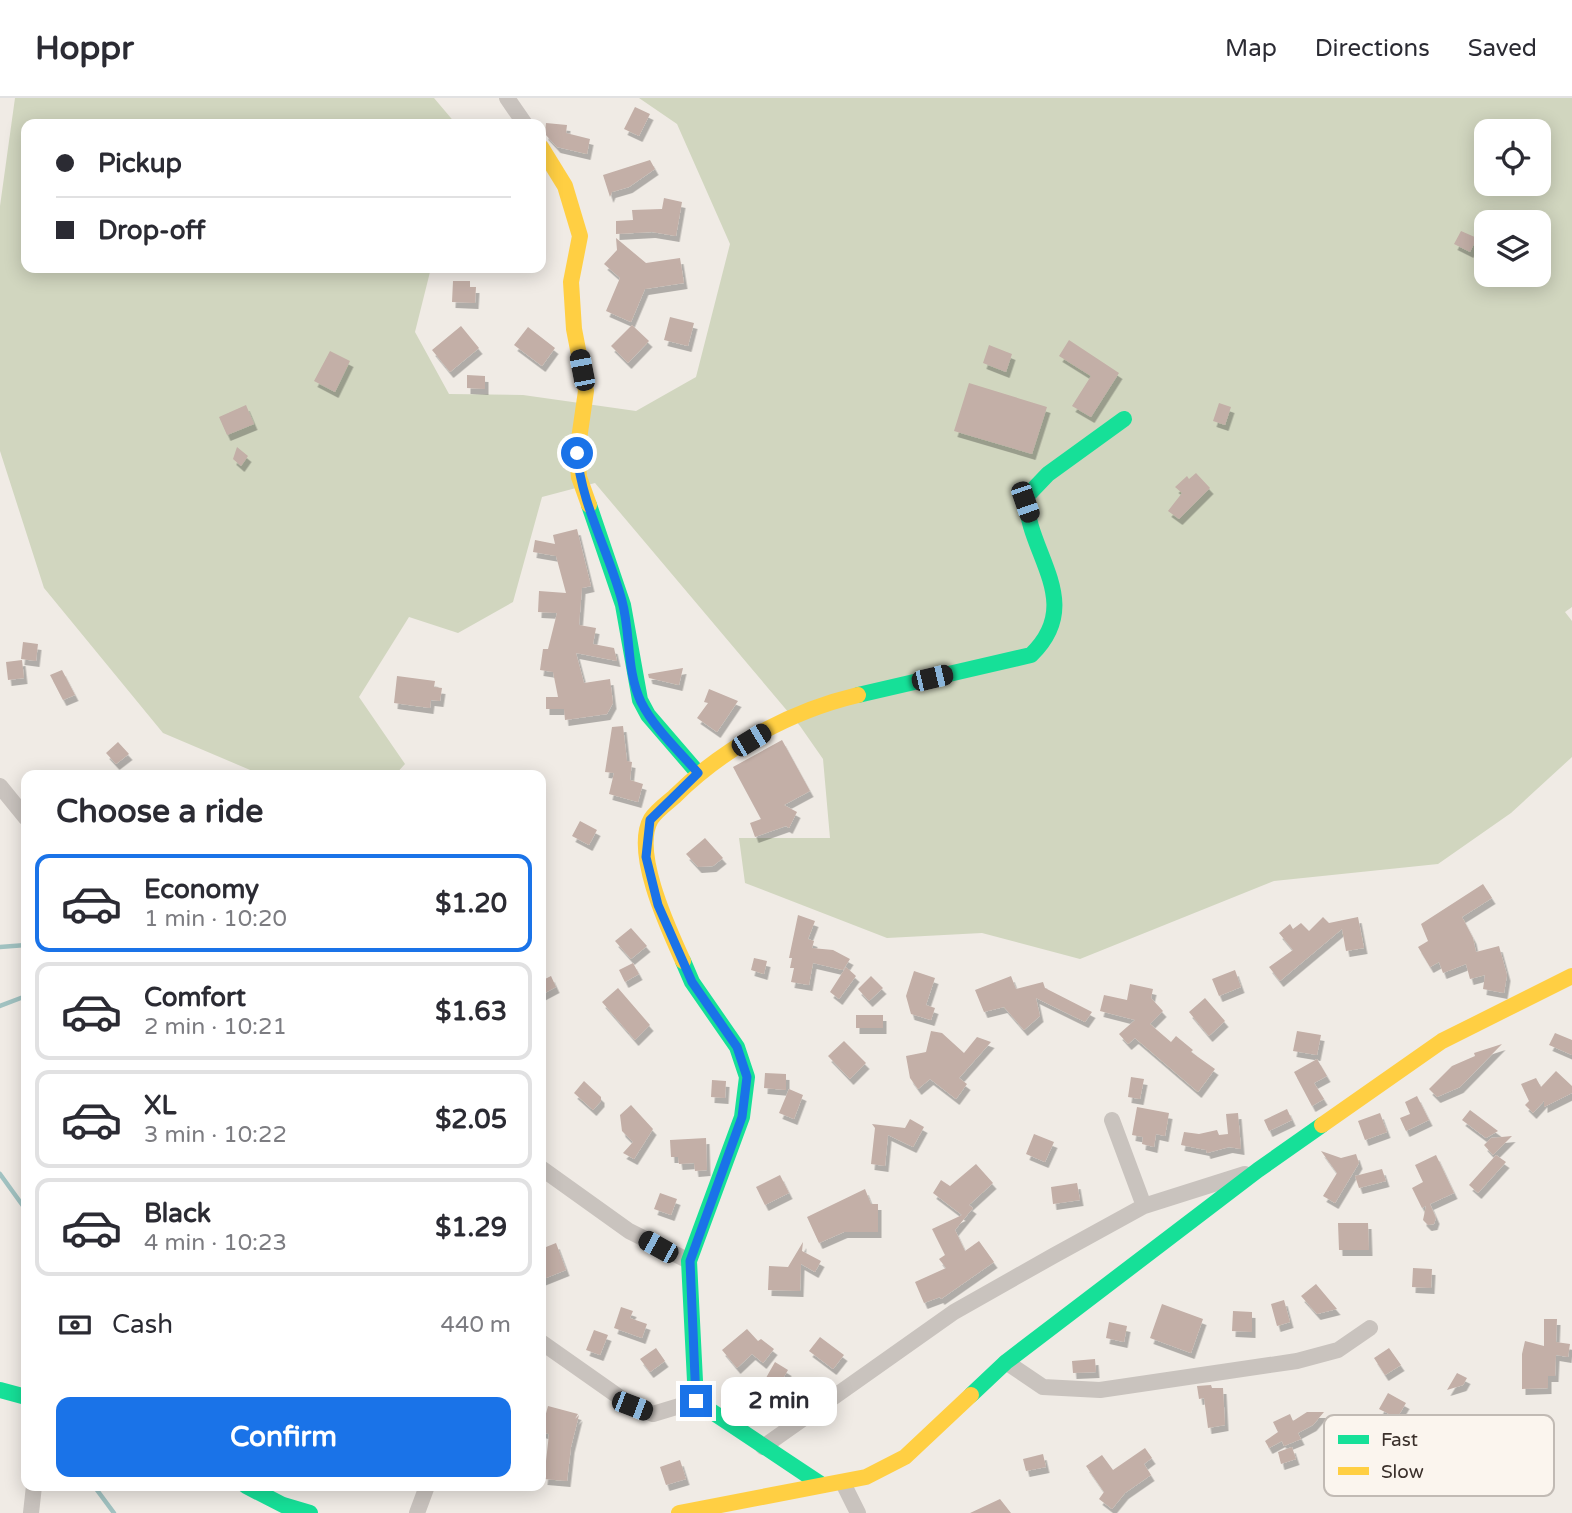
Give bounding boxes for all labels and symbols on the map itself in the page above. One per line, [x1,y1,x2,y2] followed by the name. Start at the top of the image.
[568,347,597,393] car
[561,437,593,469] route start
[1009,479,1042,525] car
[910,663,955,693] car
[728,720,775,760] car
[635,1228,682,1266] car
[720,1376,836,1426] callout: 2 min
[680,1385,712,1417] route end
[609,1389,656,1423] car
[1324,1415,1554,1496] legend
[1381,1429,1418,1451] text: Fast
[1381,1461,1424,1483] text: Slow

